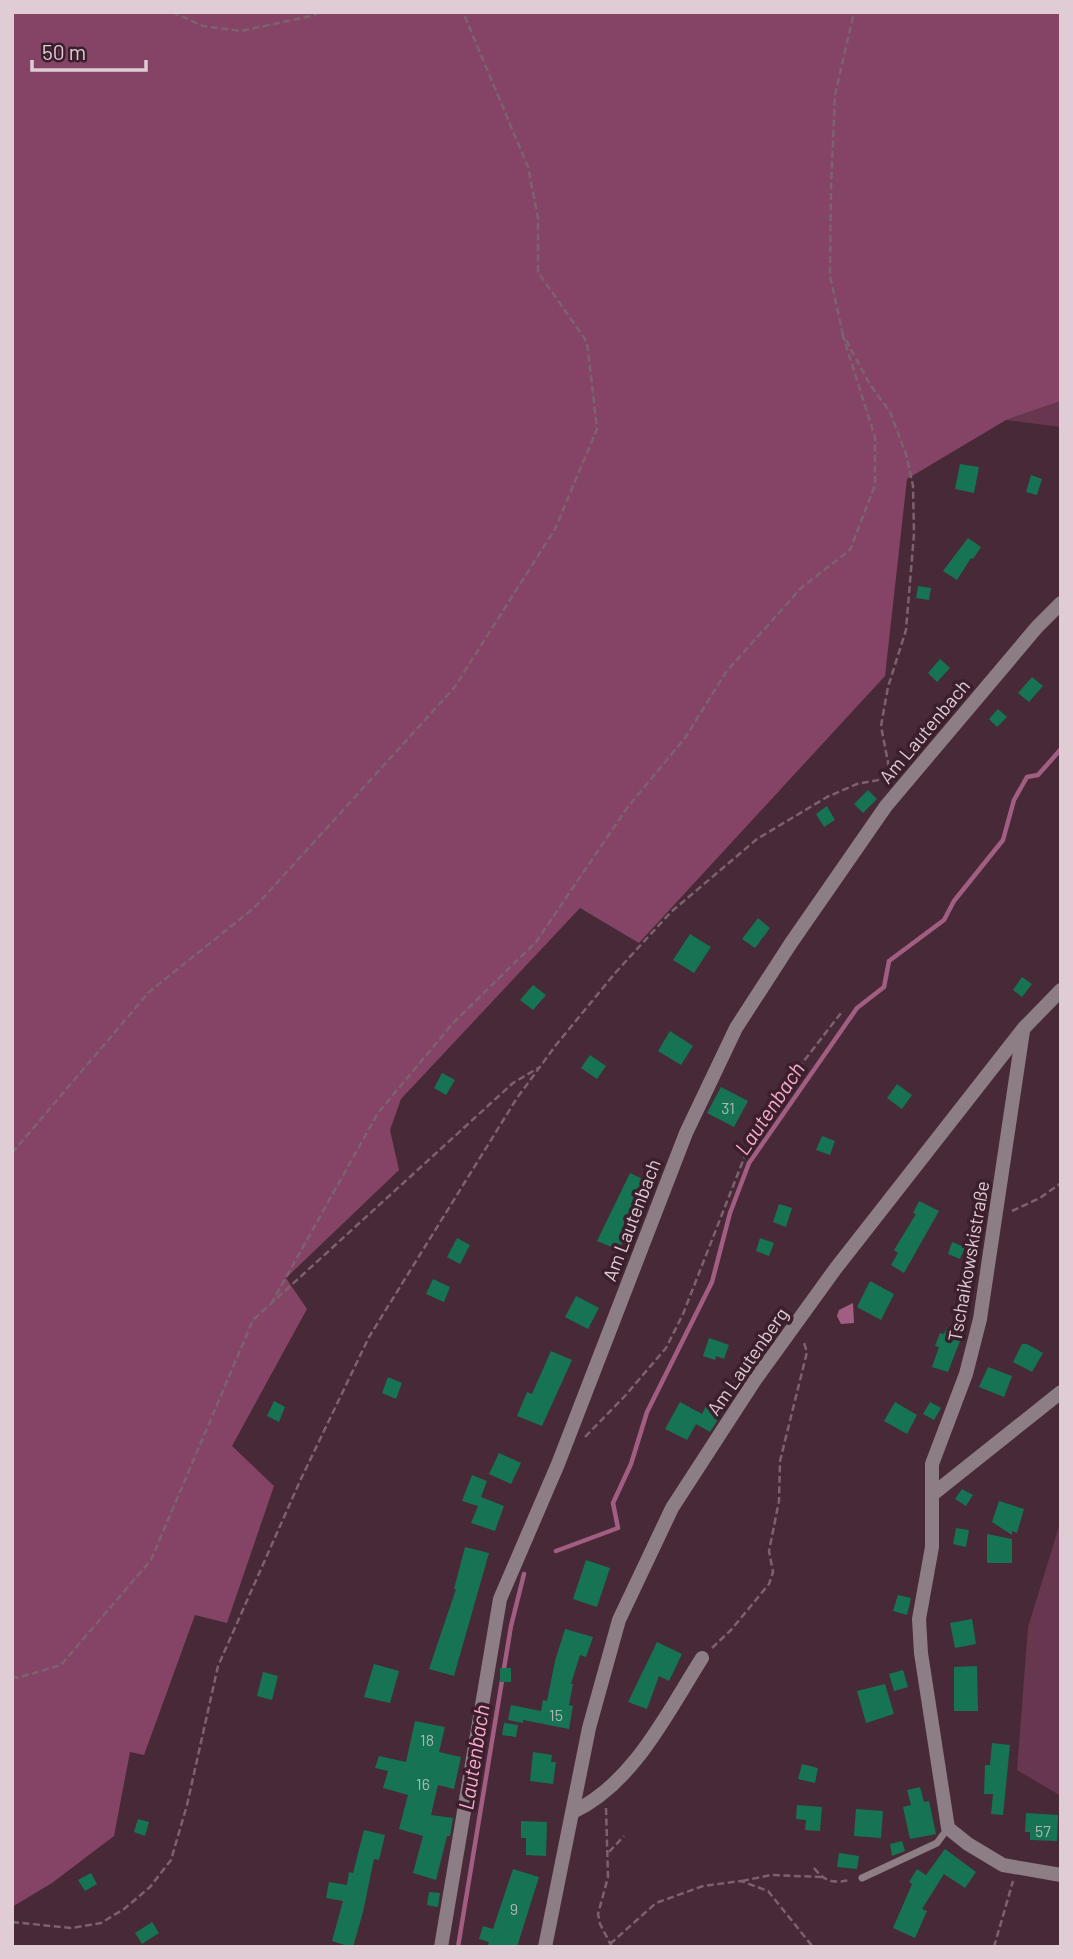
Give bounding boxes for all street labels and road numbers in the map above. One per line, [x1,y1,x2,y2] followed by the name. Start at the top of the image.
[874,674,974,788] street label: Am Lautenbach
[597,1156,665,1284] street label: Am Lautenbach
[943,1179,993,1343] street label: Tschaikowskistraße
[701,1303,793,1419] street label: Am Lautenberg

